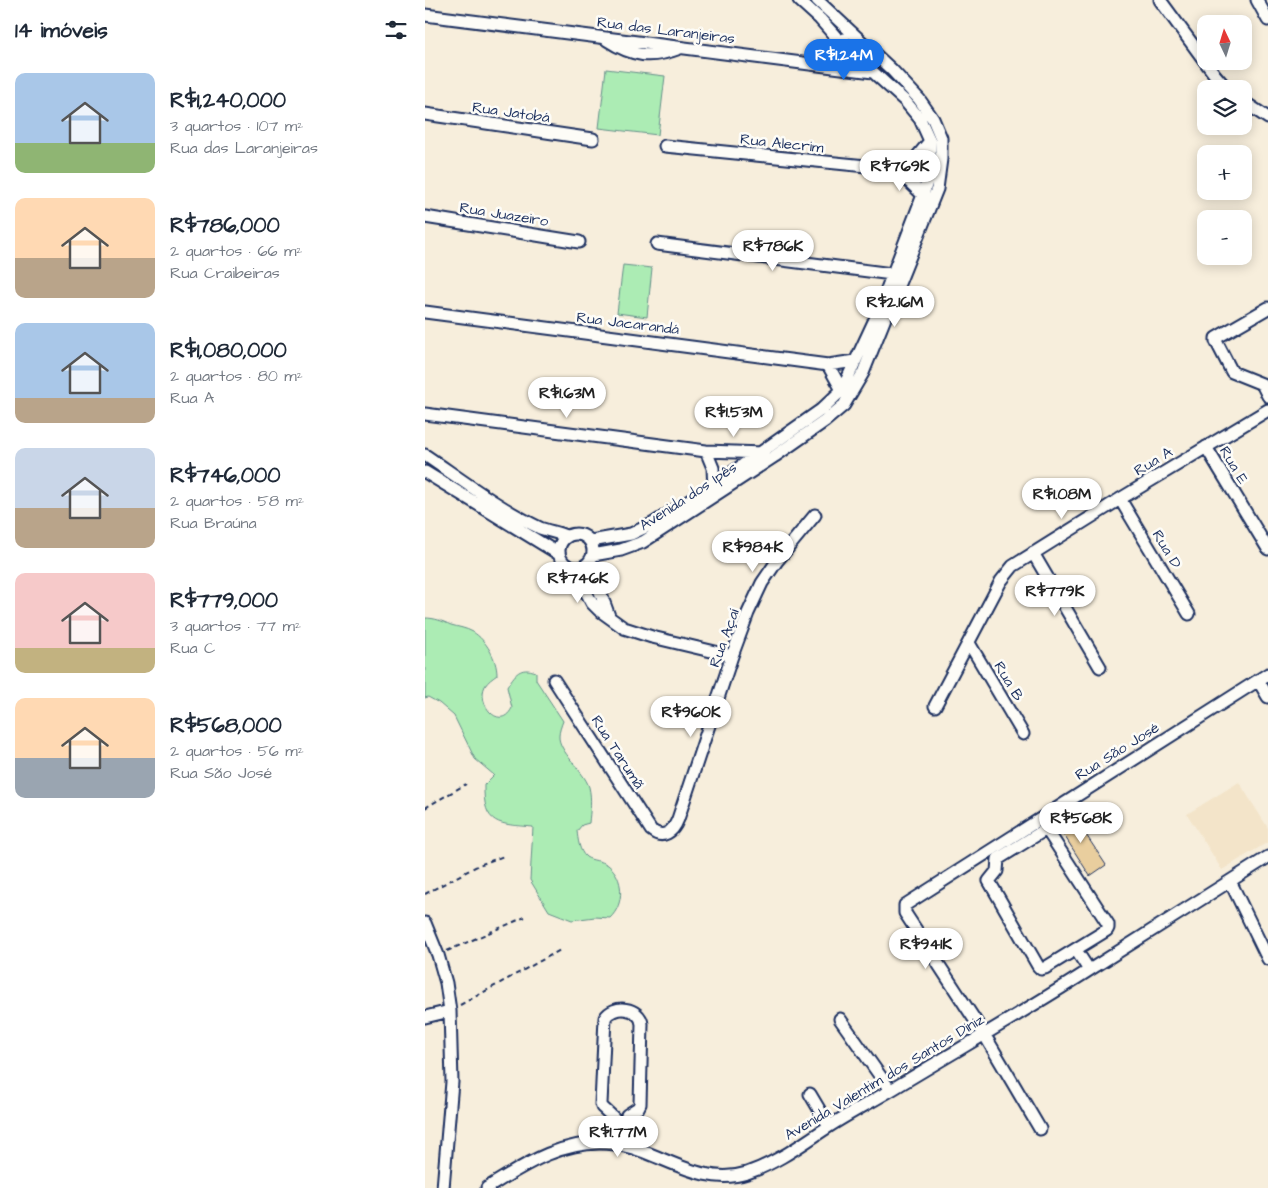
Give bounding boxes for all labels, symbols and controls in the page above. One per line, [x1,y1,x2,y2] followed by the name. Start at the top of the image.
[596,12,737,49] street label: Rua das Laranjeiras
[1197,15,1253,70] north arrow
[1197,15,1252,265] map controls
[15,16,108,45] text: 14 imóveis
[382,16,410,44] icon: filters
[798,38,890,81] pin: R$1.24M
[815,44,873,66] text: R$1.24M
[1197,80,1252,135] button: layers
[170,86,286,115] text: R$1,240,000
[55,93,115,153] icon: home
[471,97,551,128] street label: Rua Jatobá
[170,115,303,137] text: 3 quartos · 107 m²
[739,129,825,158] street label: Rua Alecrim
[170,137,318,159] text: Rua das Laranjeiras
[1197,145,1252,200] button: +
[859,150,941,192] pin: R$769K
[871,155,929,177] text: R$769K
[458,197,550,232] street label: Rua Juazeiro
[1197,210,1252,265] button: −
[170,211,280,240] text: R$786,000
[55,218,115,278] icon: home
[732,230,814,272] pin: R$786K
[743,235,803,257] text: R$786K
[170,240,302,262] text: 2 quartos · 66 m²
[170,262,280,284] text: Rua Craibeiras
[849,286,941,328] pin: R$2.16M
[866,291,924,313] text: R$2.16M
[575,307,681,340] street label: Rua Jacarandá
[170,336,287,365] text: R$1,080,000
[55,343,115,403] icon: home
[170,365,303,387] text: 2 quartos · 80 m²
[521,376,613,419] pin: R$1.63M
[539,382,595,404] text: R$1.63M
[170,387,214,409] text: Rua A
[688,396,780,438] pin: R$1.53M
[705,401,763,423] text: R$1.53M
[1130,442,1177,481] street label: Rua A
[1214,442,1253,488] street label: Rua E
[635,457,742,536] street label: Avenida dos Ipês
[170,461,281,490] text: R$746,000
[55,468,115,528] icon: home
[1016,478,1108,520] pin: R$1.08M
[1033,483,1091,505] text: R$1.08M
[170,490,304,512] text: 2 quartos · 58 m²
[170,512,257,534] text: Rua Braúna
[1147,526,1186,573] street label: Rua D
[712,530,794,573] pin: R$984K
[723,536,783,558] text: R$984K
[537,562,619,604] pin: R$746K
[548,567,608,589] text: R$746K
[1014,574,1096,617] pin: R$779K
[1026,580,1084,602] text: R$779K
[170,586,278,615] text: R$779,000
[55,593,115,653] icon: home
[704,605,745,670] street label: Rua Açaí
[170,615,301,637] text: 3 quartos · 77 m²
[170,637,215,659] text: Rua C
[989,658,1029,705] street label: Rua B
[650,696,732,738] pin: R$960K
[661,701,721,723] text: R$960K
[170,711,282,740] text: R$568,000
[586,711,649,794] street label: Rua Tarumã
[1071,717,1163,786] street label: Rua São José
[55,718,115,778] icon: home
[170,740,304,762] text: 2 quartos · 56 m²
[170,762,272,784] text: Rua São José
[1040,802,1122,844] pin: R$568K
[1050,807,1112,829] text: R$568K
[885,928,967,970] pin: R$941K
[900,933,952,955] text: R$941K
[781,1009,988,1145] street label: Avenida Valentim dos Santos Diniz
[572,1116,664,1158] pin: R$1.77M
[589,1121,647,1143] text: R$1.77M

